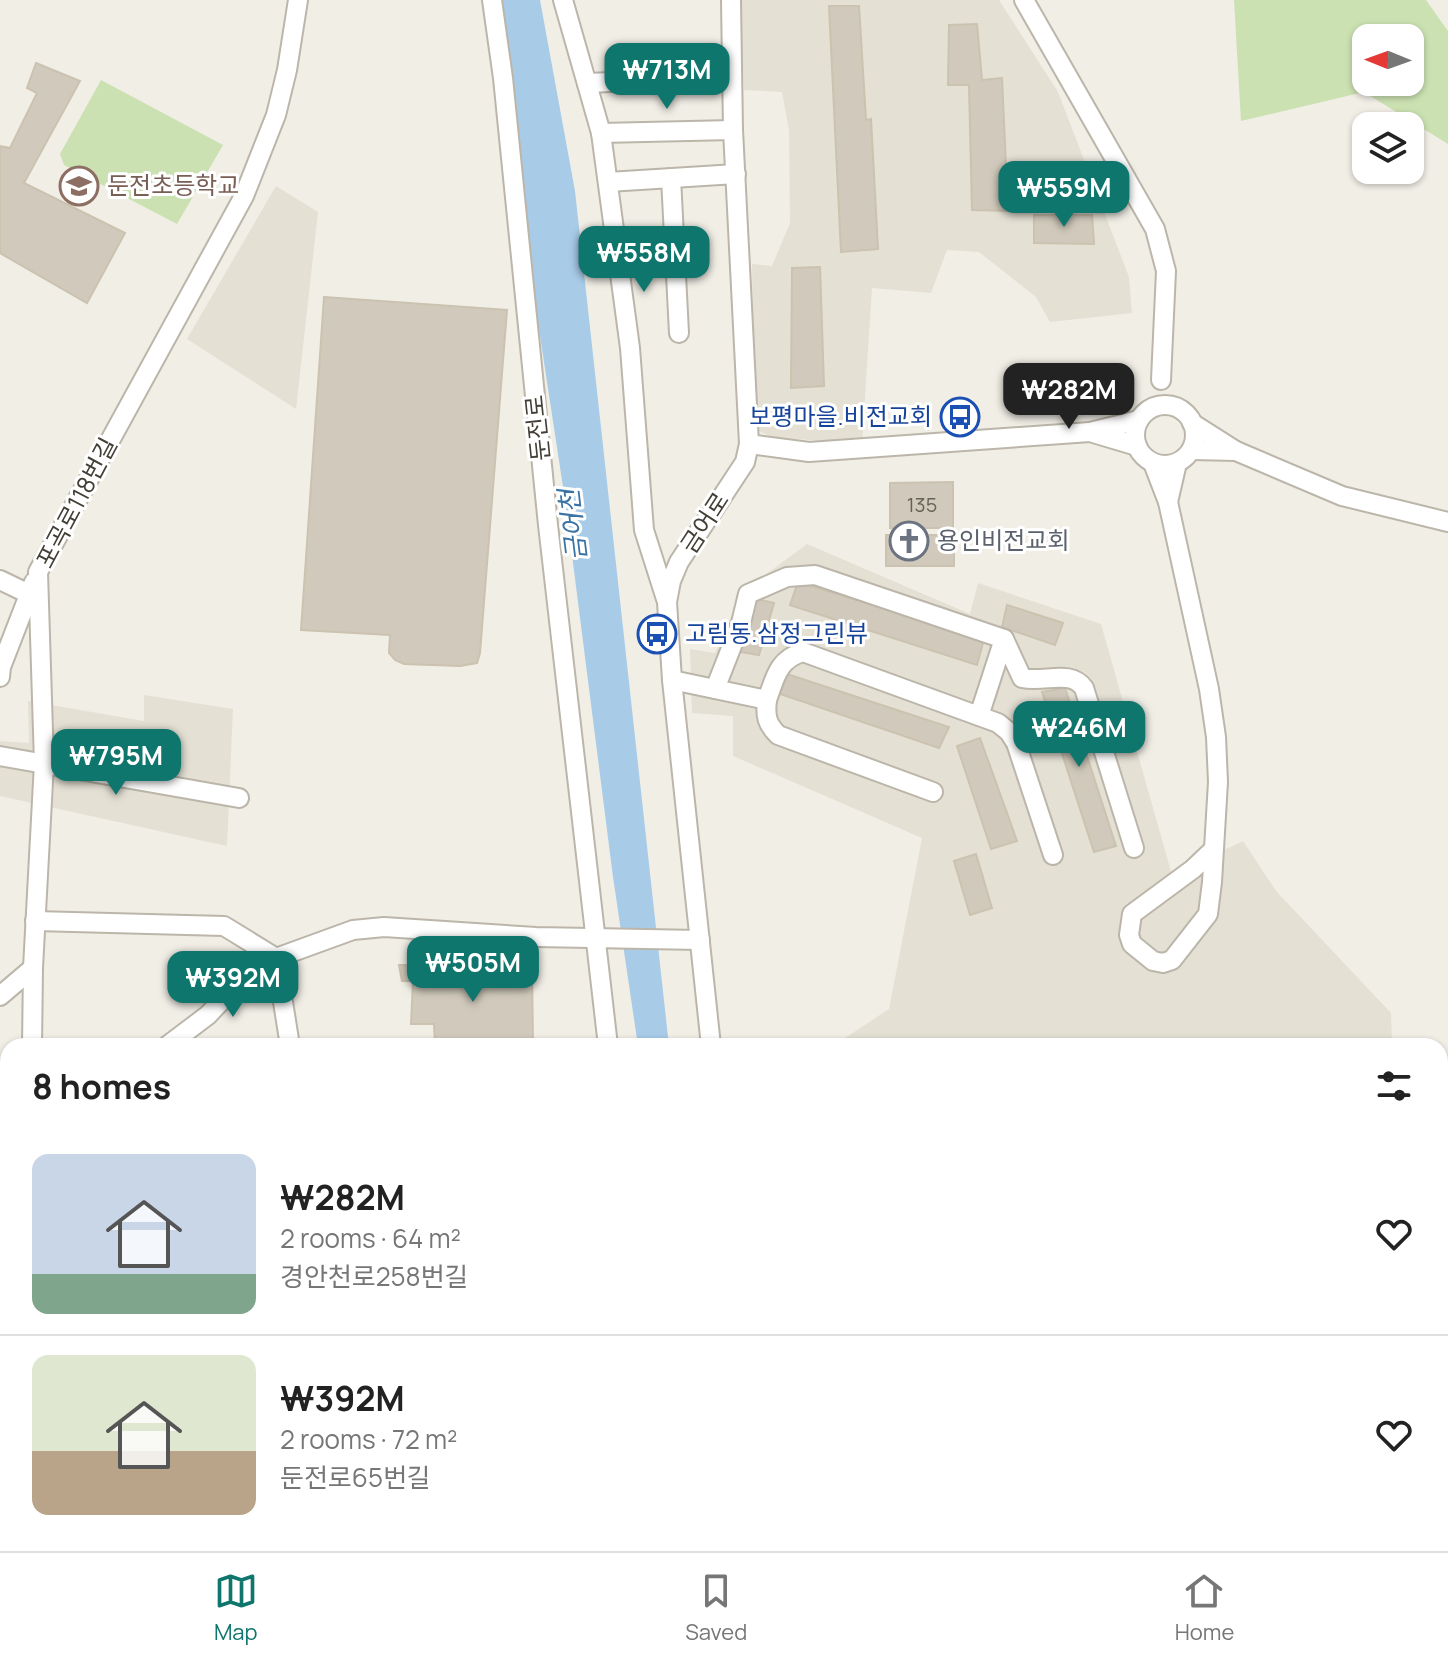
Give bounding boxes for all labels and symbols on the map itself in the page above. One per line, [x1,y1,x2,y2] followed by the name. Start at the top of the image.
[1352,24,1424,96] north arrow
[611,43,723,111] pin: ₩713M
[1008,161,1120,229] pin: ₩559M
[58,165,100,207] school or university icon: 둔전초등학교
[107,168,239,201] place label: 둔전초등학교
[588,226,700,294] pin: ₩558M
[1013,363,1125,431] pin: ₩282M
[517,393,556,463] street label: 둔전로
[939,396,981,438] bus stop icon: 보평마을.비전교회
[749,399,932,432] place label: 보평마을.비전교회
[28,431,124,573] street label: 포곡로118번길
[549,484,594,563] water label: 금어천
[672,485,736,559] street label: 금어로
[907,491,937,518] house number: 135
[888,520,930,562] church icon: 용인비전교회
[937,523,1069,556] place label: 용인비전교회
[636,613,678,655] bus stop icon: 고림동.삼정그린뷰
[685,616,868,649] place label: 고림동.삼정그린뷰
[1023,701,1135,769] pin: ₩246M
[60,729,172,797] pin: ₩795M
[417,936,529,1004] pin: ₩505M
[177,951,289,1019] pin: ₩392M

